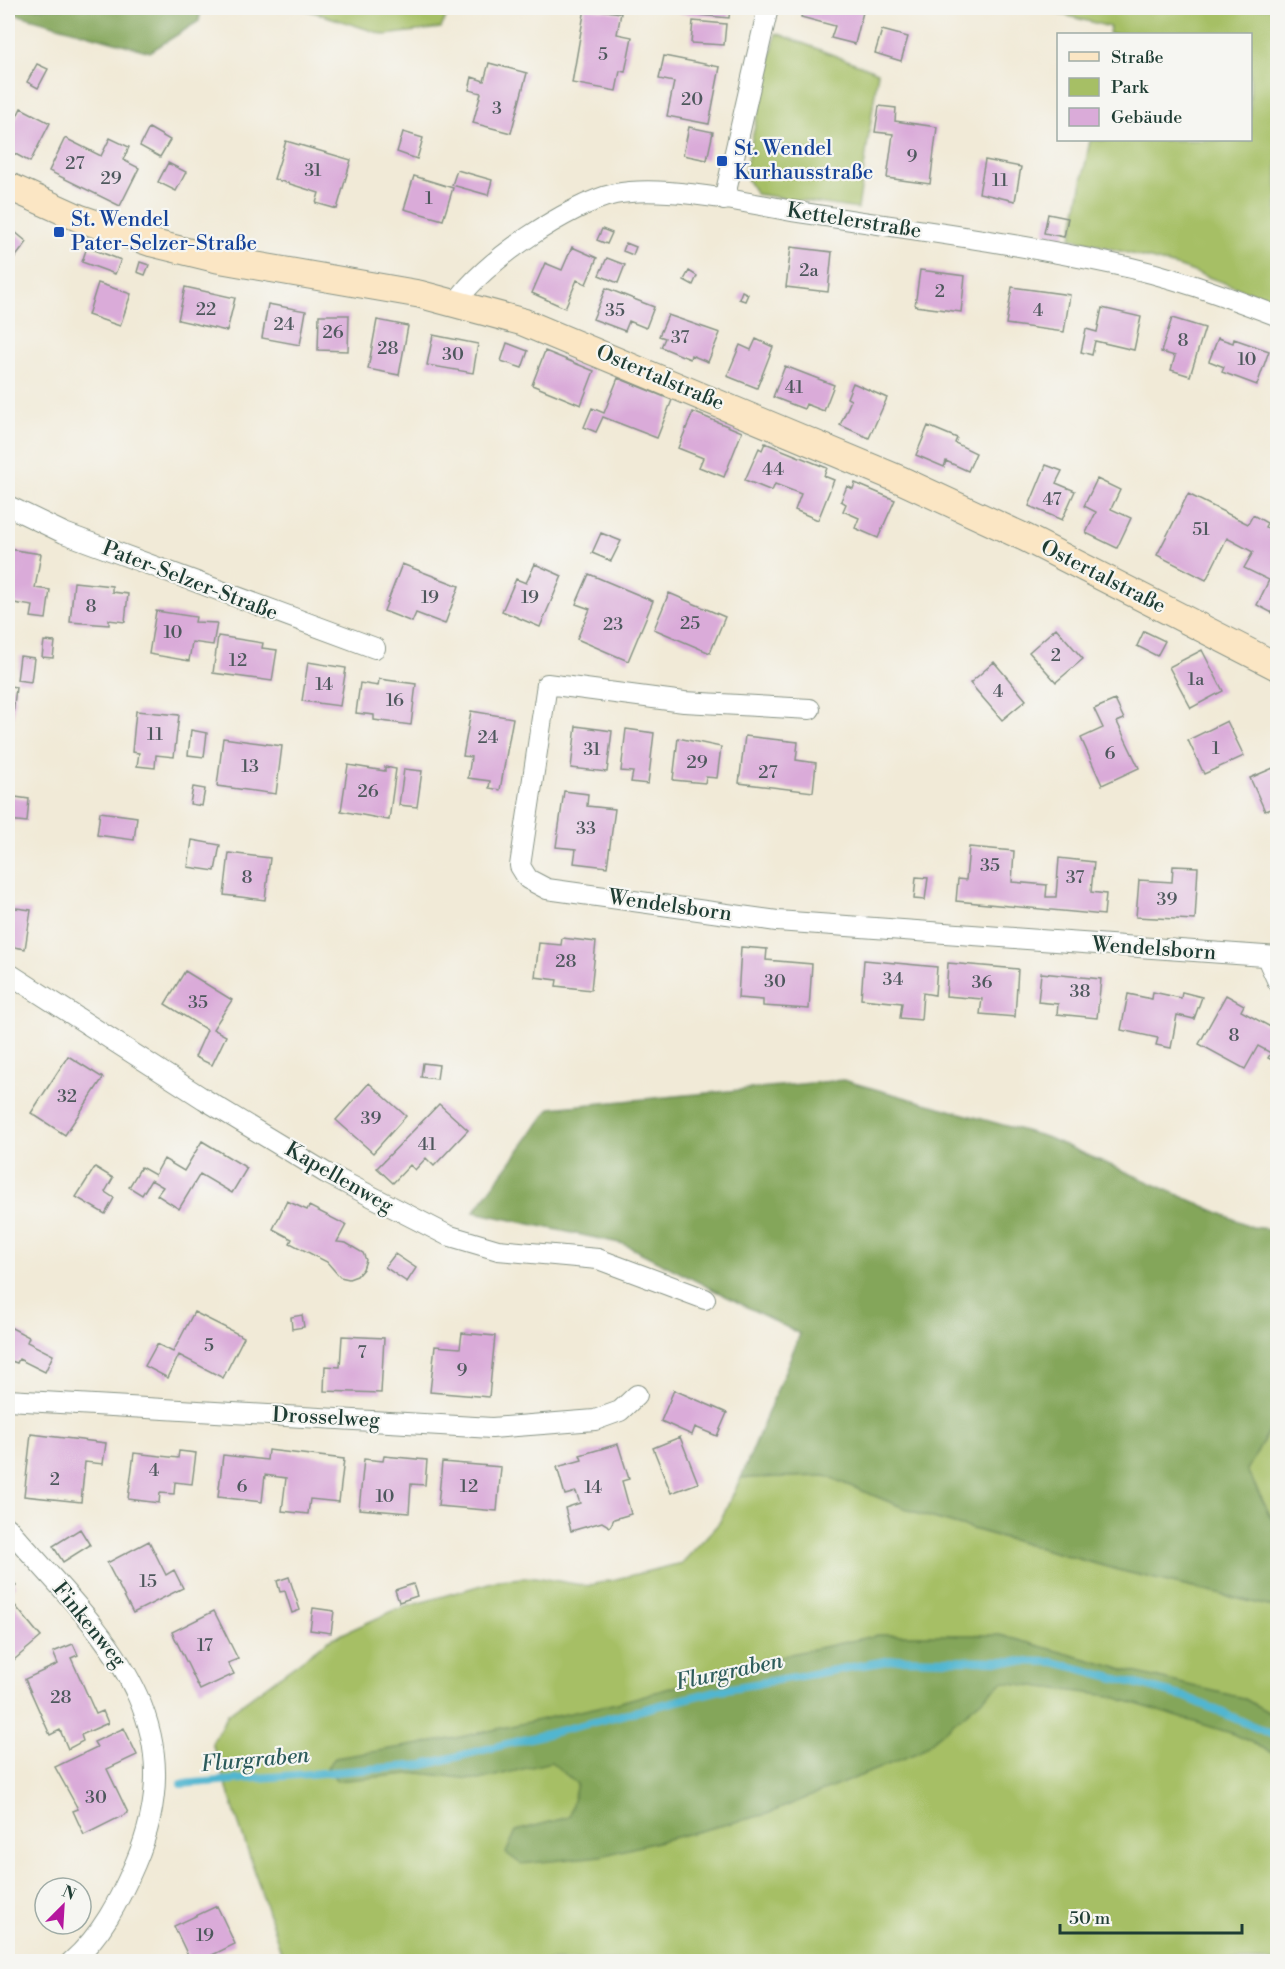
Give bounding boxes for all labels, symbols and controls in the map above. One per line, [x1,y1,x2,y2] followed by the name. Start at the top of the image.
[1057,33,1252,141] legend
[598,43,608,66] house number: 5
[1111,46,1164,69] text: Straße
[1111,76,1150,99] text: Park
[681,88,703,111] house number: 20
[492,97,502,120] house number: 3
[1111,106,1182,129] text: Gebäude
[734,136,873,186] place label: St. Wendel Kurhausstraße
[907,145,918,168] house number: 9
[65,152,85,175] house number: 27
[715,154,729,168] marker: St. Wendel Kurhausstraße
[304,159,322,182] house number: 31
[100,167,122,190] house number: 29
[992,169,1008,192] house number: 11
[425,187,433,210] house number: 1
[785,198,923,244] street label: Kettelerstraße
[71,207,257,257] place label: St. Wendel Pater-Selzer-Straße
[52,225,66,239] marker: St. Wendel Pater-Selzer-Straße
[799,259,820,282] house number: 2a
[935,280,945,303] house number: 2
[196,298,216,321] house number: 22
[605,299,625,322] house number: 35
[1033,299,1044,322] house number: 4
[273,313,295,336] house number: 24
[322,321,344,344] house number: 26
[671,326,689,349] house number: 37
[1177,329,1189,352] house number: 8
[377,337,399,360] house number: 28
[592,339,728,417] street label: Ostertalstraße
[442,343,464,366] house number: 30
[1237,348,1257,371] house number: 10
[785,376,803,399] house number: 41
[762,458,784,481] house number: 44
[1042,488,1062,511] house number: 47
[1192,518,1210,541] house number: 51
[1036,534,1170,620] street label: Ostertalstraße
[98,535,282,627] street label: Pater-Selzer-Straße
[421,586,439,609] house number: 19
[521,586,539,609] house number: 19
[85,595,97,618] house number: 8
[680,612,700,635] house number: 25
[603,613,623,636] house number: 23
[163,621,183,644] house number: 10
[1051,644,1061,667] house number: 2
[229,649,247,672] house number: 12
[1188,668,1205,691] house number: 1a
[315,673,333,696] house number: 14
[993,680,1004,703] house number: 4
[386,689,404,712] house number: 16
[147,723,163,746] house number: 11
[477,726,499,749] house number: 24
[1212,737,1220,760] house number: 1
[583,738,601,761] house number: 31
[1105,742,1116,765] house number: 6
[686,751,708,774] house number: 29
[241,755,259,778] house number: 13
[758,761,778,784] house number: 27
[357,780,379,803] house number: 26
[576,817,596,840] house number: 33
[980,854,1000,877] house number: 35
[241,866,253,889] house number: 8
[1066,866,1084,889] house number: 37
[606,884,734,928] street label: Wendelsborn
[1157,888,1178,911] house number: 39
[1090,932,1217,966] street label: Wendelsborn
[555,950,577,973] house number: 28
[883,968,904,991] house number: 34
[764,970,786,993] house number: 30
[972,971,993,994] house number: 36
[1070,980,1090,1003] house number: 38
[188,991,208,1014] house number: 35
[1228,1024,1240,1047] house number: 8
[57,1085,77,1108] house number: 32
[361,1107,382,1130] house number: 39
[418,1133,436,1156] house number: 41
[280,1137,398,1220] street label: Kapellenweg
[204,1334,214,1357] house number: 5
[357,1341,367,1364] house number: 7
[457,1359,468,1382] house number: 9
[271,1402,381,1434] street label: Drosselweg
[149,1459,160,1482] house number: 4
[50,1468,60,1491] house number: 2
[237,1475,248,1498] house number: 6
[460,1475,478,1498] house number: 12
[584,1476,602,1499] house number: 14
[375,1485,395,1508] house number: 10
[139,1570,157,1593] house number: 15
[47,1577,132,1673] street label: Finkenweg
[197,1634,213,1657] house number: 17
[673,1647,786,1697] water label: Flurgraben
[50,1686,72,1709] house number: 28
[199,1742,311,1778] water label: Flurgraben
[85,1786,107,1809] house number: 30
[33,1876,93,1936] north arrow
[59,1882,79,1905] text: N
[1060,1897,1242,1935] scale bar
[1069,1907,1111,1930] text: 50 m
[196,1924,214,1947] house number: 19

